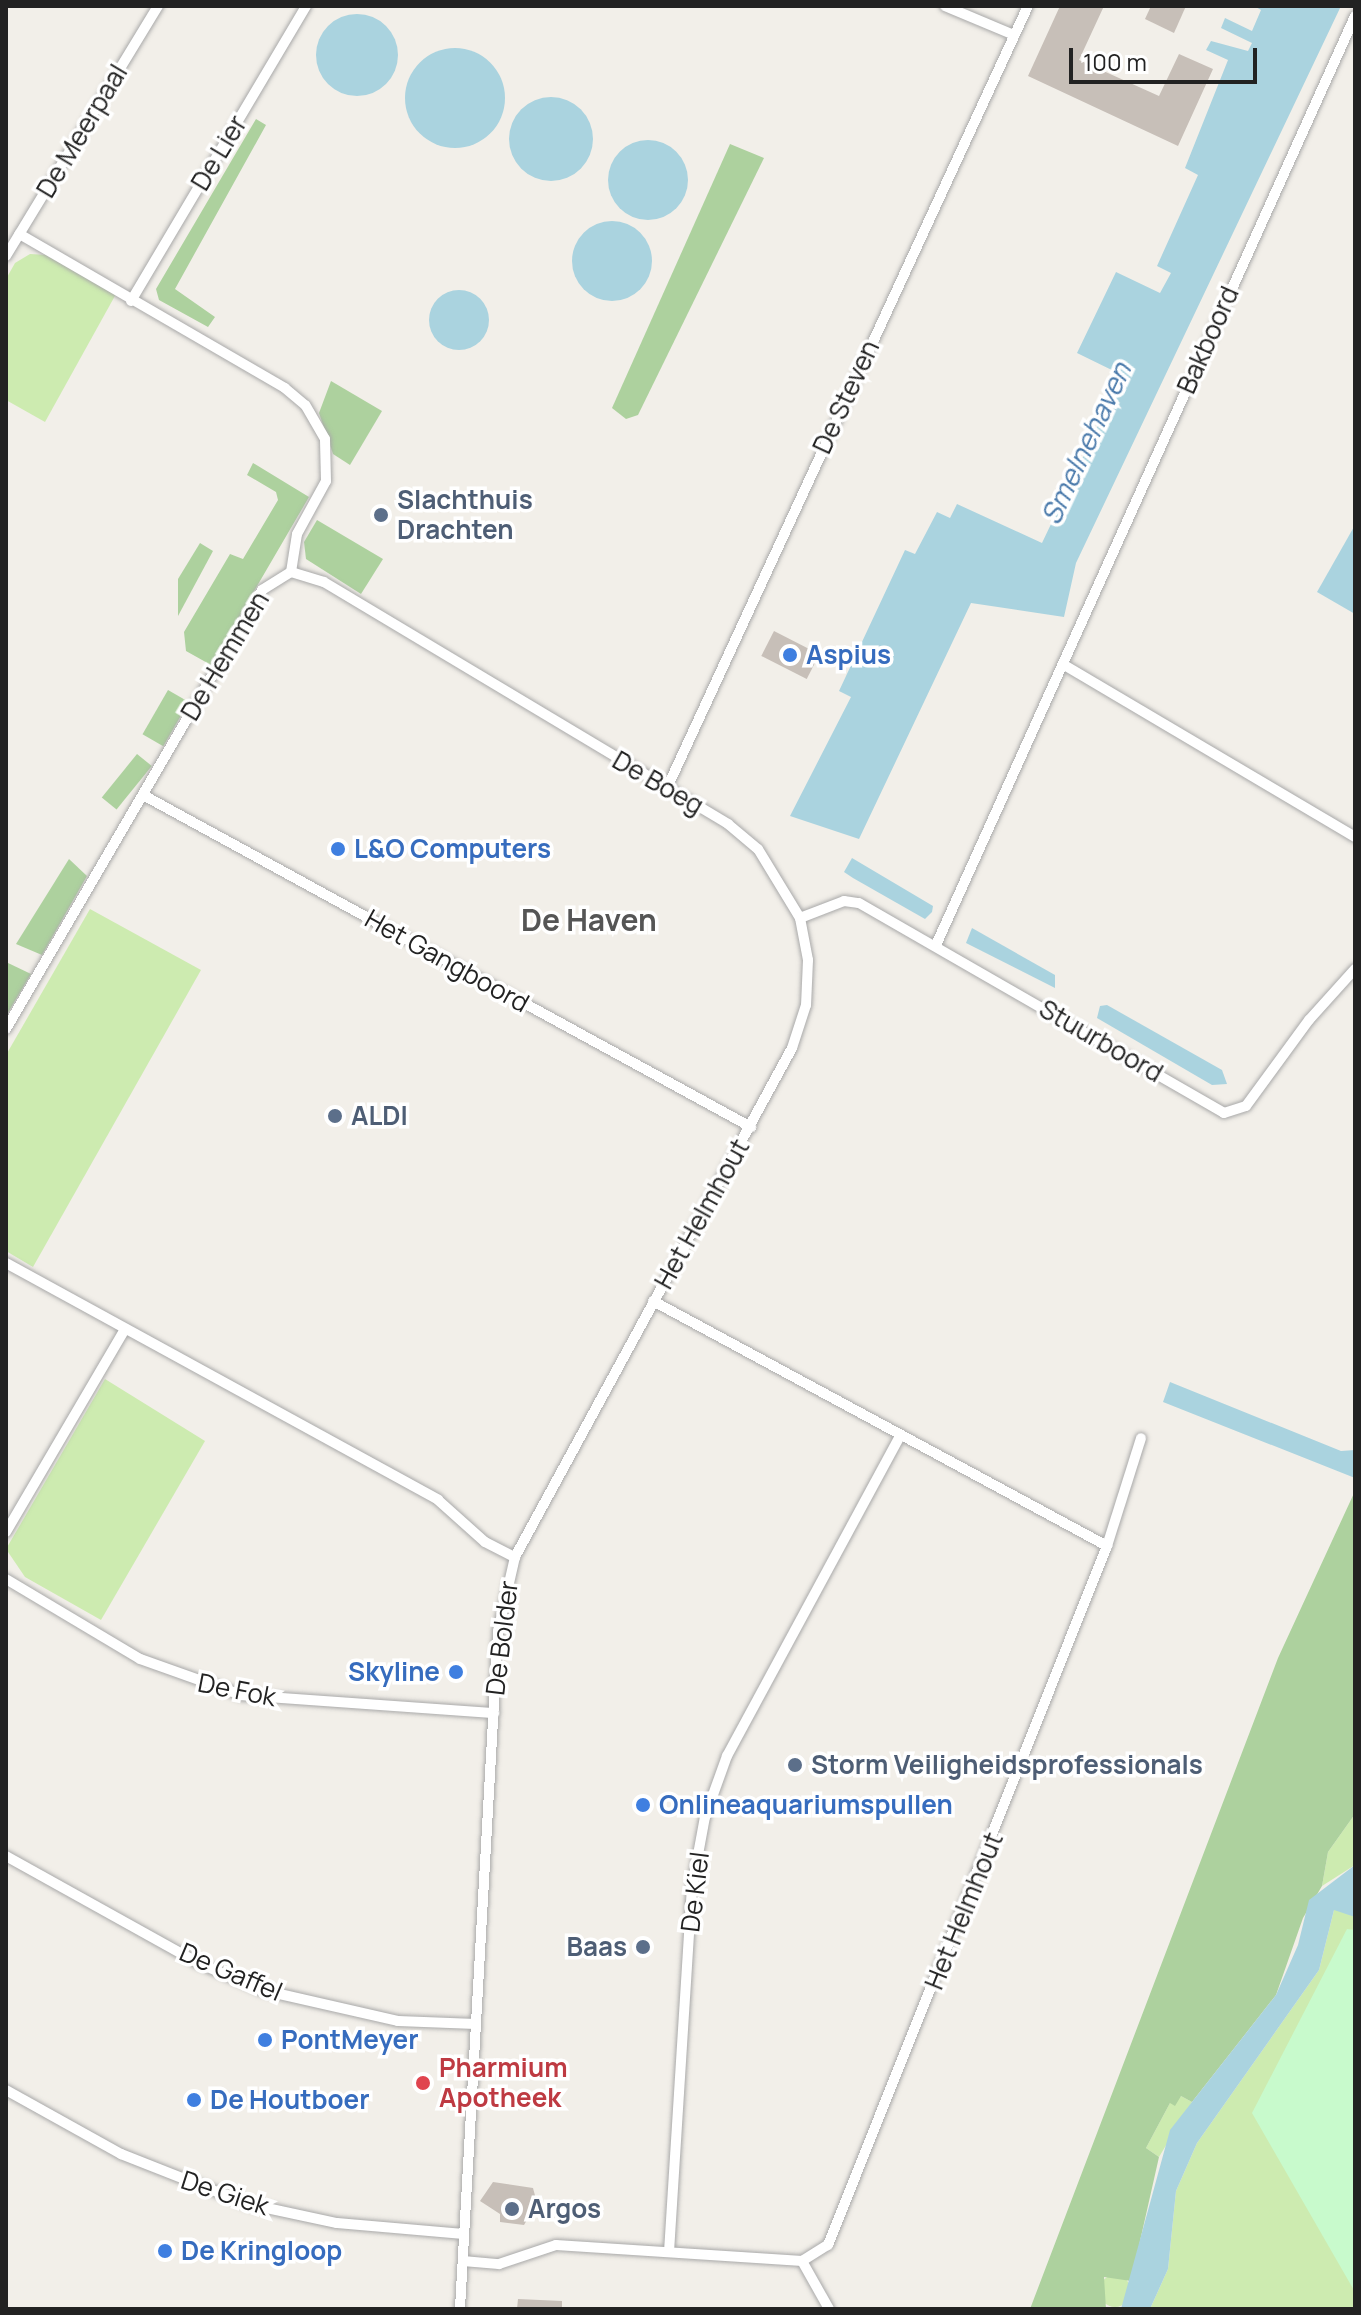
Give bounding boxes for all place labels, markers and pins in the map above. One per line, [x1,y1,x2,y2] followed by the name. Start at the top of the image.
[397,484,533,546] place label: Slachthuis Drachten
[372,506,390,524] marker: Slachthuis Drachten
[806,639,891,671] place label: Aspius
[781,646,799,664] marker: Aspius
[354,833,551,865] place label: L&O Computers
[329,840,347,858] marker: L&O Computers
[351,1100,408,1132] place label: ALDI
[326,1107,344,1125] marker: ALDI
[348,1656,440,1688] place label: Skyline
[447,1663,465,1681] marker: Skyline
[811,1749,1203,1781] place label: Storm Veiligheidsprofessionals
[786,1756,804,1774] marker: Storm Veiligheidsprofessionals
[659,1789,953,1821] place label: Onlineaquariumspullen
[634,1796,652,1814] marker: Onlineaquariumspullen
[567,1931,627,1963] place label: Baas
[634,1938,652,1956] marker: Baas
[281,2024,419,2056] place label: PontMeyer
[256,2031,274,2049] marker: PontMeyer
[439,2052,568,2114] place label: Pharmium Apotheek
[414,2074,432,2092] marker: Pharmium Apotheek
[210,2084,370,2116] place label: De Houtboer
[185,2091,203,2109] marker: De Houtboer
[528,2193,601,2225] place label: Argos
[503,2200,521,2218] marker: Argos
[181,2235,342,2267] place label: De Kringloop
[156,2242,174,2260] marker: De Kringloop

